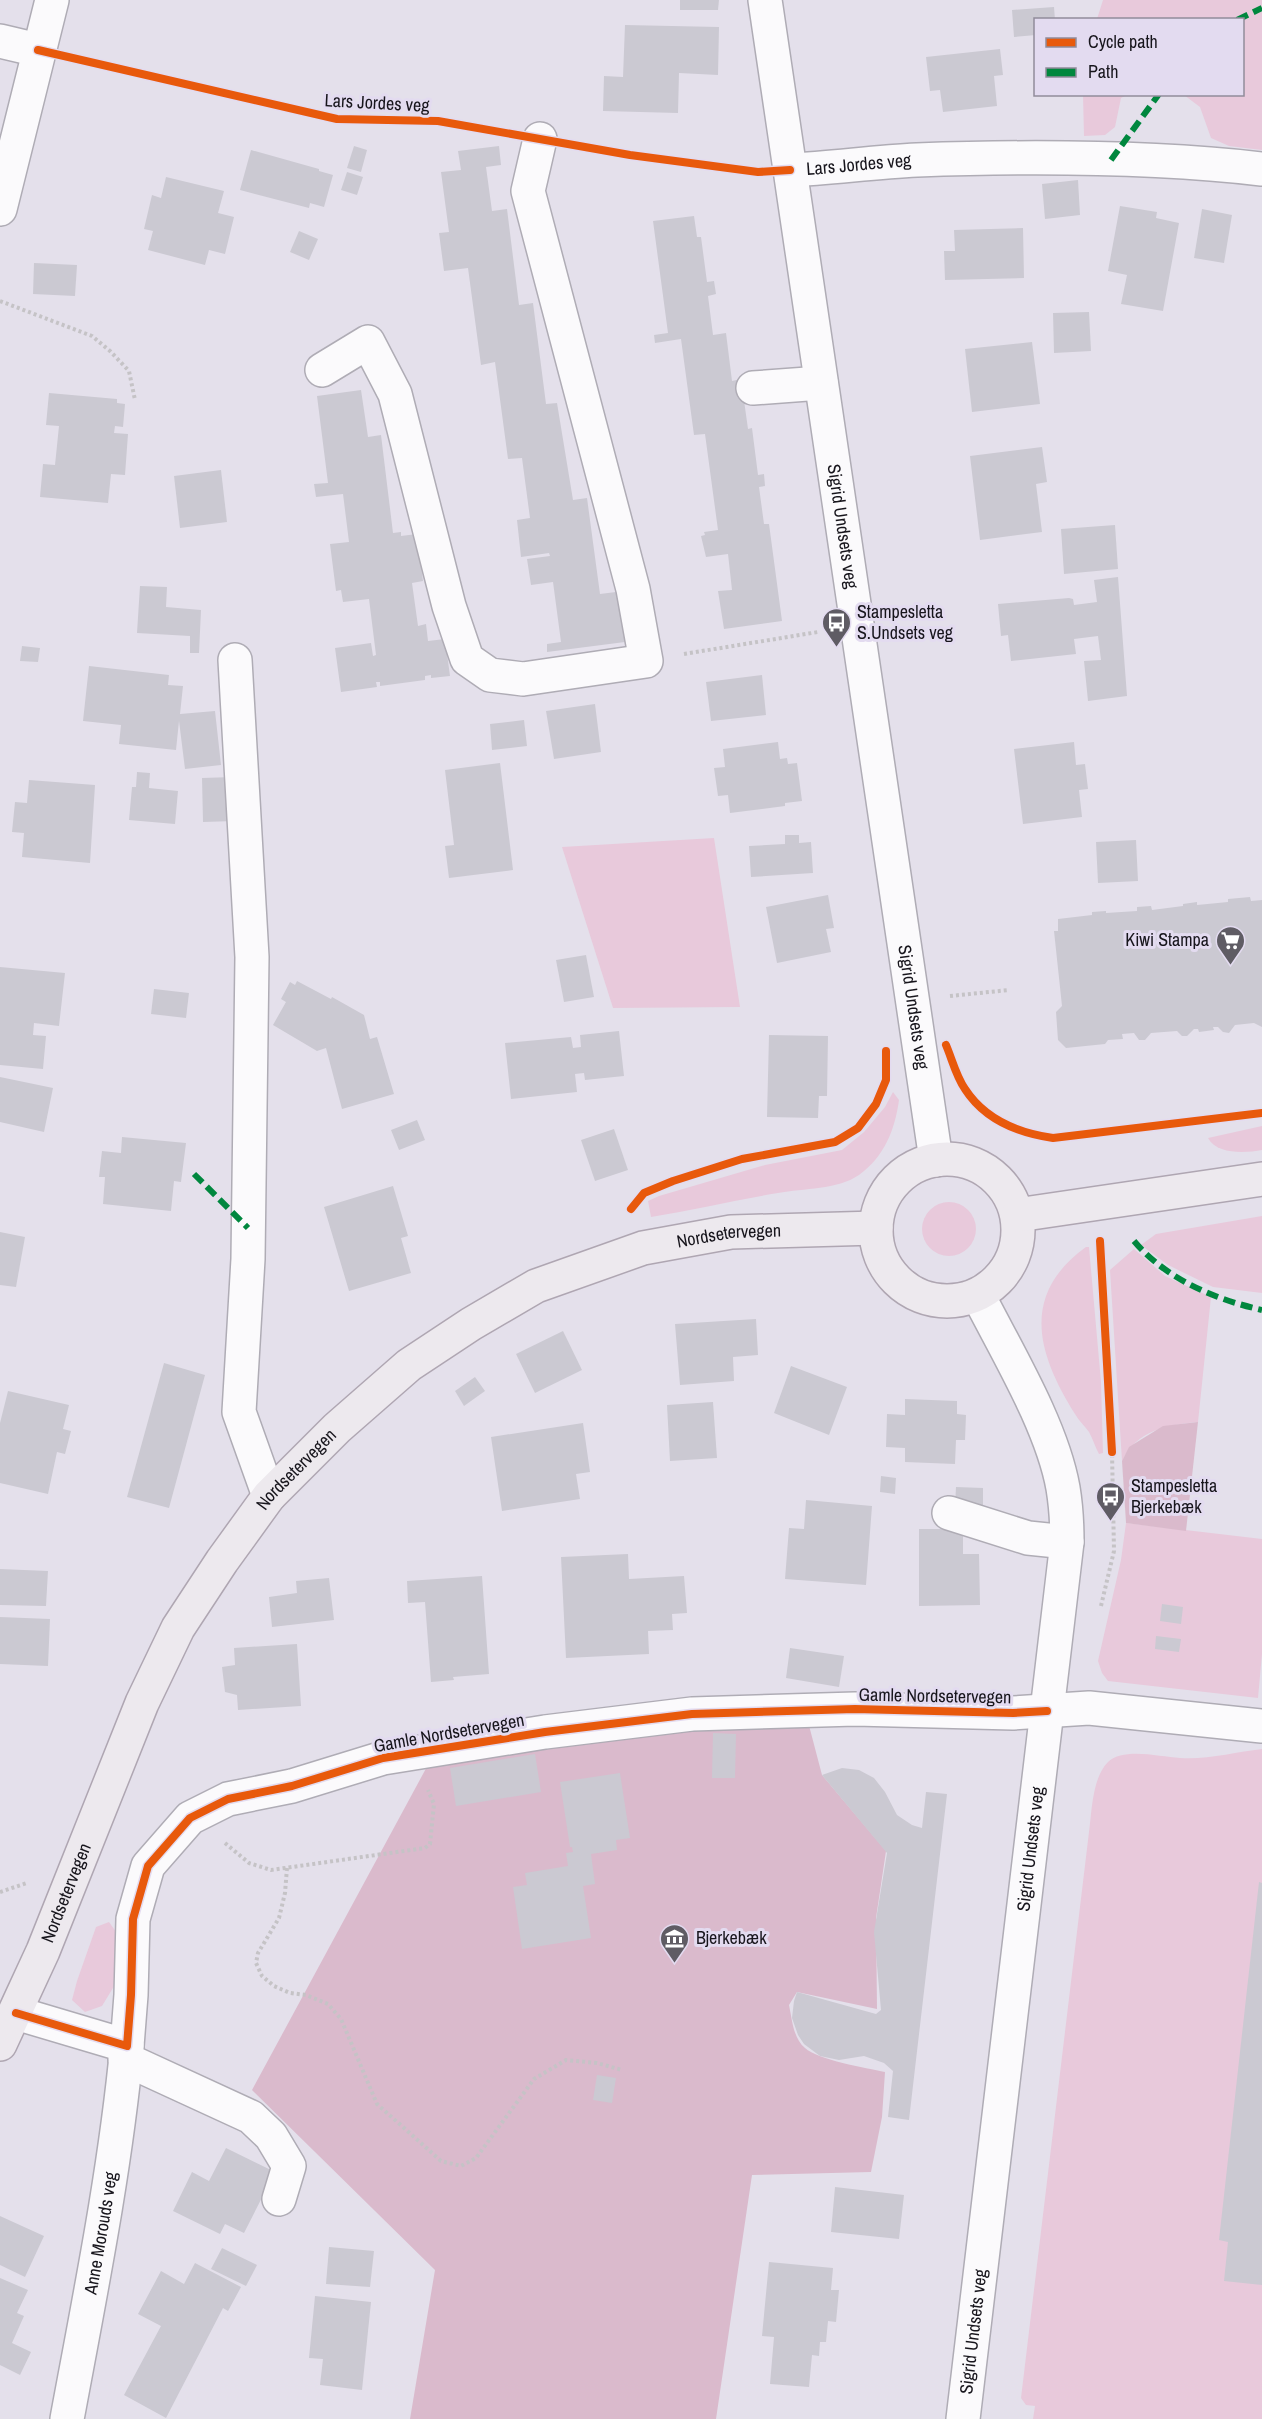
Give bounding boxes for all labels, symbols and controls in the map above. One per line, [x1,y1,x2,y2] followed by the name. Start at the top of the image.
[1034,18,1244,96] legend
[1088,29,1158,54] text: Cycle path
[1088,59,1118,84] text: Path
[324,87,431,118] street label: Lars Jordes veg
[805,147,913,181] street label: Lars Jordes veg
[822,462,865,591] street label: Sigrid Undsets veg
[857,599,954,645] place label: Stampesletta S.Undsets veg
[820,606,852,648] bus stop icon: Stampesletta S.Undsets veg
[1214,924,1246,966] supermarket icon: Kiwi Stampa
[1125,927,1209,952] place label: Kiwi Stampa
[892,943,936,1072] street label: Sigrid Undsets veg
[674,1218,781,1254] street label: Nordsetervegen
[250,1423,341,1515] street label: Nordsetervegen
[1131,1473,1217,1519] place label: Stampesletta Bjerkebæk
[1094,1480,1126,1522] bus stop icon: Stampesletta Bjerkebæk
[859,1682,1012,1709] street label: Gamle Nordsetervegen
[372,1707,526,1758] street label: Gamle Nordsetervegen
[1010,1784,1050,1913] street label: Sigrid Undsets veg
[35,1839,97,1946] street label: Nordsetervegen
[659,1922,691,1964] museum icon: Bjerkebæk
[696,1925,767,1950] place label: Bjerkebæk
[77,2169,123,2297] street label: Anne Morouds veg
[953,2267,993,2395] street label: Sigrid Undsets veg

